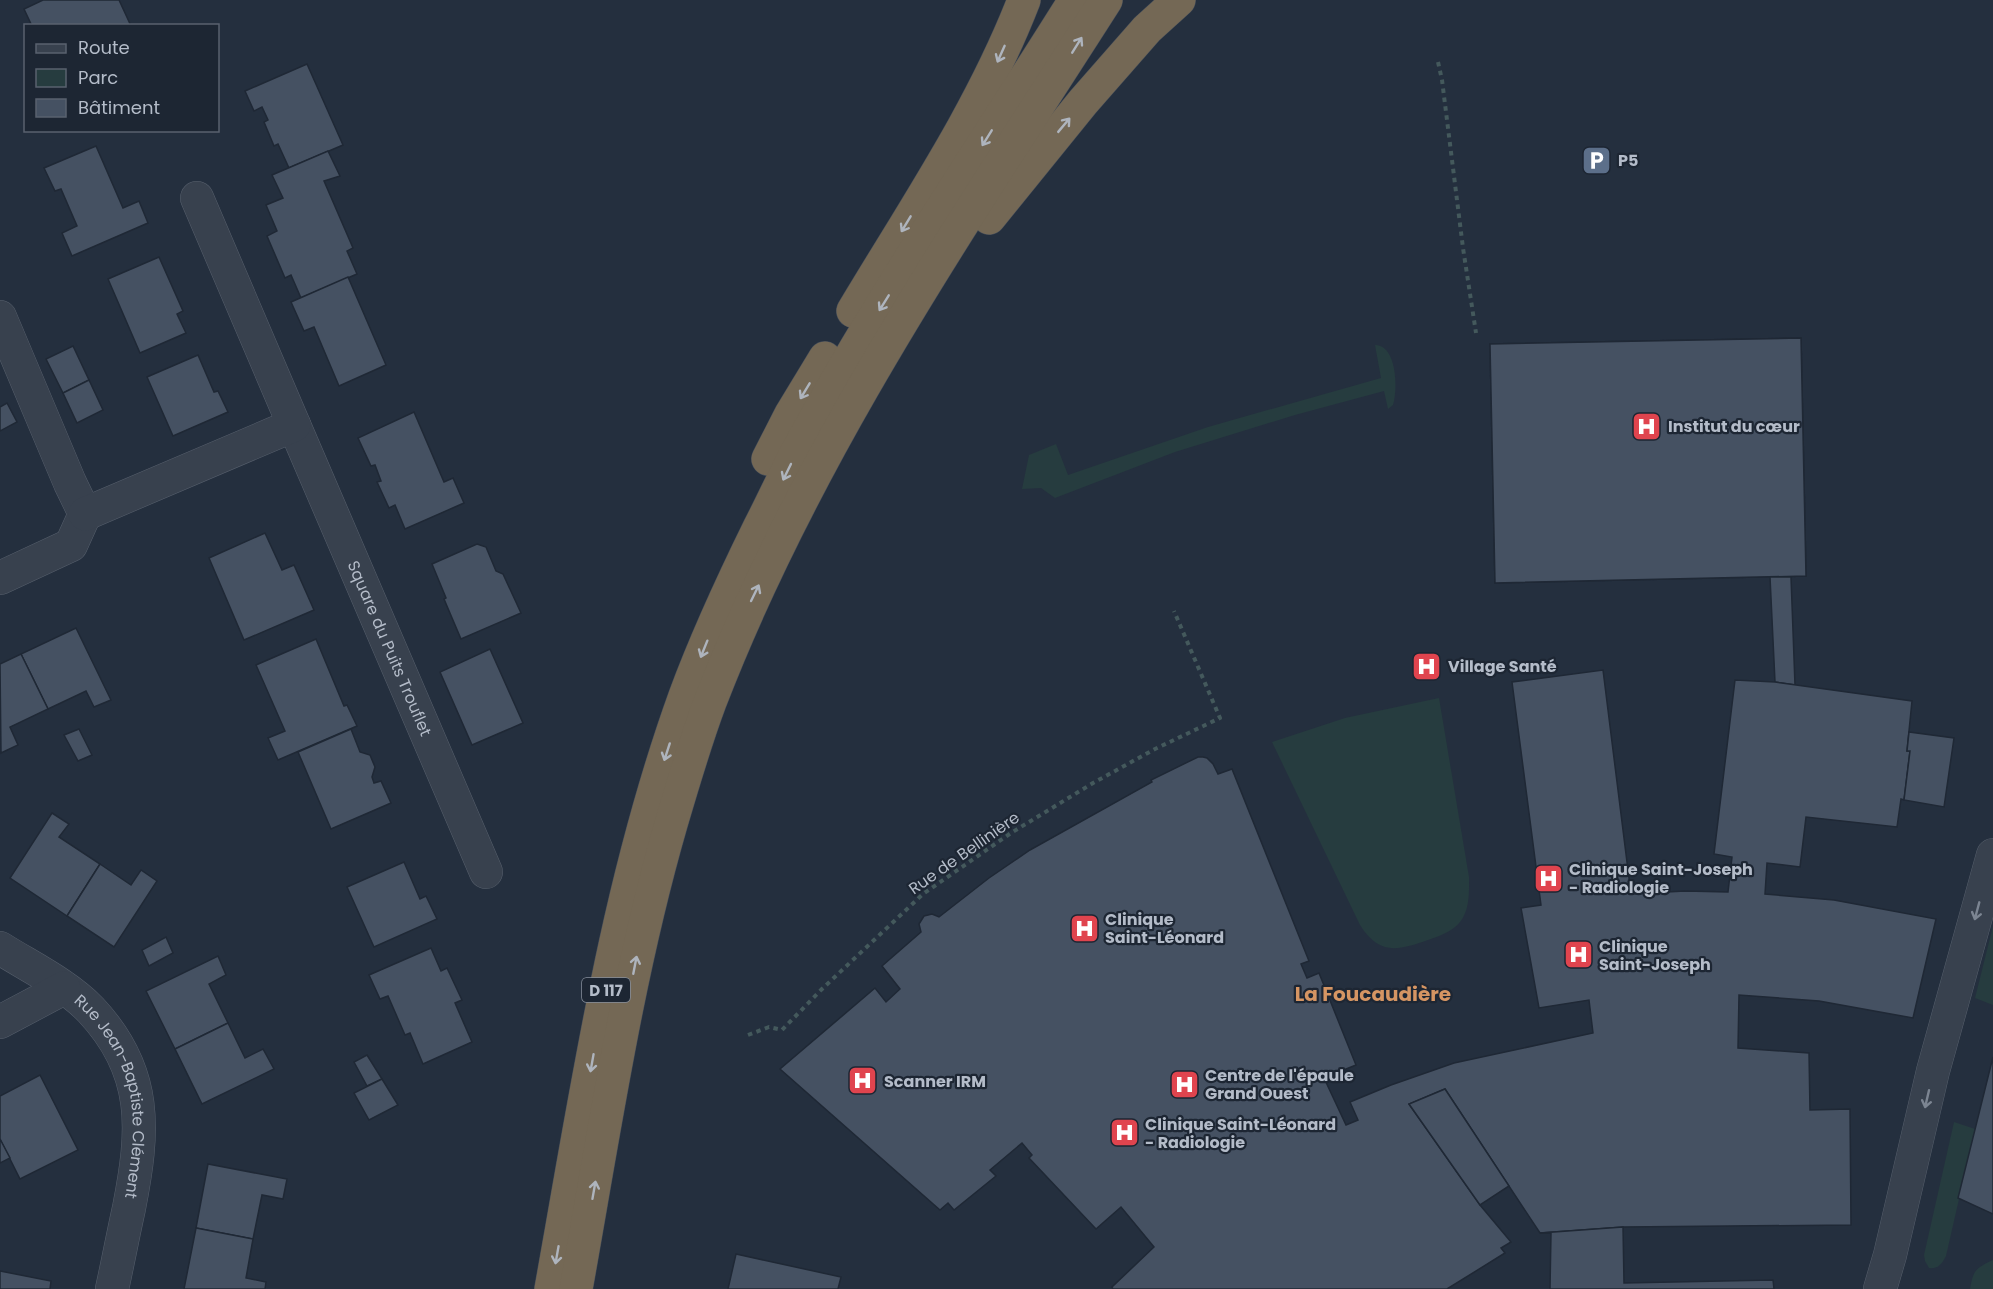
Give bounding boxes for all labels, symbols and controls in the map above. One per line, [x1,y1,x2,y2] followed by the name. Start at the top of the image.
[24,24,219,132] legend
[78,35,130,60] text: Route
[1072,37,1084,54] one-way arrow
[994,44,1006,62] one-way arrow
[78,65,118,90] text: Parc
[78,95,160,120] text: Bâtiment
[1057,118,1071,133] one-way arrow
[981,129,993,146] one-way arrow
[1581,144,1613,176] parking icon: P5
[1618,149,1638,172] place label: P5
[899,215,911,232] one-way arrow
[877,294,889,311] one-way arrow
[799,382,811,399] one-way arrow
[1631,410,1663,442] hospital icon: Institut du cœur
[1668,415,1800,438] place label: Institut du cœur
[780,463,792,481] one-way arrow
[342,557,438,740] street label: Square du Puits Trouflet
[750,585,762,603] one-way arrow
[698,639,709,658] one-way arrow
[1411,650,1443,682] hospital icon: Village Santé
[1448,655,1557,678] place label: Village Santé
[661,742,672,761] one-way arrow
[904,806,1024,900] street label: Rue de Bellinière
[1569,858,1753,899] place label: Clinique Saint-Joseph - Radiologie
[1532,862,1564,894] hospital icon: Clinique Saint-Joseph - Radiologie
[1971,901,1983,920] one-way arrow
[1105,908,1224,949] place label: Clinique Saint-Léonard
[1068,912,1100,944] hospital icon: Clinique Saint-Léonard
[1599,935,1711,976] place label: Clinique Saint-Joseph
[1562,939,1594,971] hospital icon: Clinique Saint-Joseph
[630,955,641,975] one-way arrow
[582,978,630,1002] road number: D 117
[1295,980,1451,1008] district label: La Foucaudière
[70,989,150,1201] street label: Rue Jean-Baptiste Clément
[586,1053,597,1073] one-way arrow
[1205,1064,1354,1105] place label: Centre de l'épaule Grand Ouest
[847,1065,879,1097] hospital icon: Scanner IRM
[1168,1068,1200,1100] hospital icon: Centre de l'épaule Grand Ouest
[884,1070,986,1093] place label: Scanner IRM
[1920,1090,1932,1109] one-way arrow
[1145,1113,1336,1154] place label: Clinique Saint-Léonard - Radiologie
[1108,1117,1140,1149] hospital icon: Clinique Saint-Léonard - Radiologie
[589,1181,600,1200] one-way arrow
[551,1245,562,1265] one-way arrow

